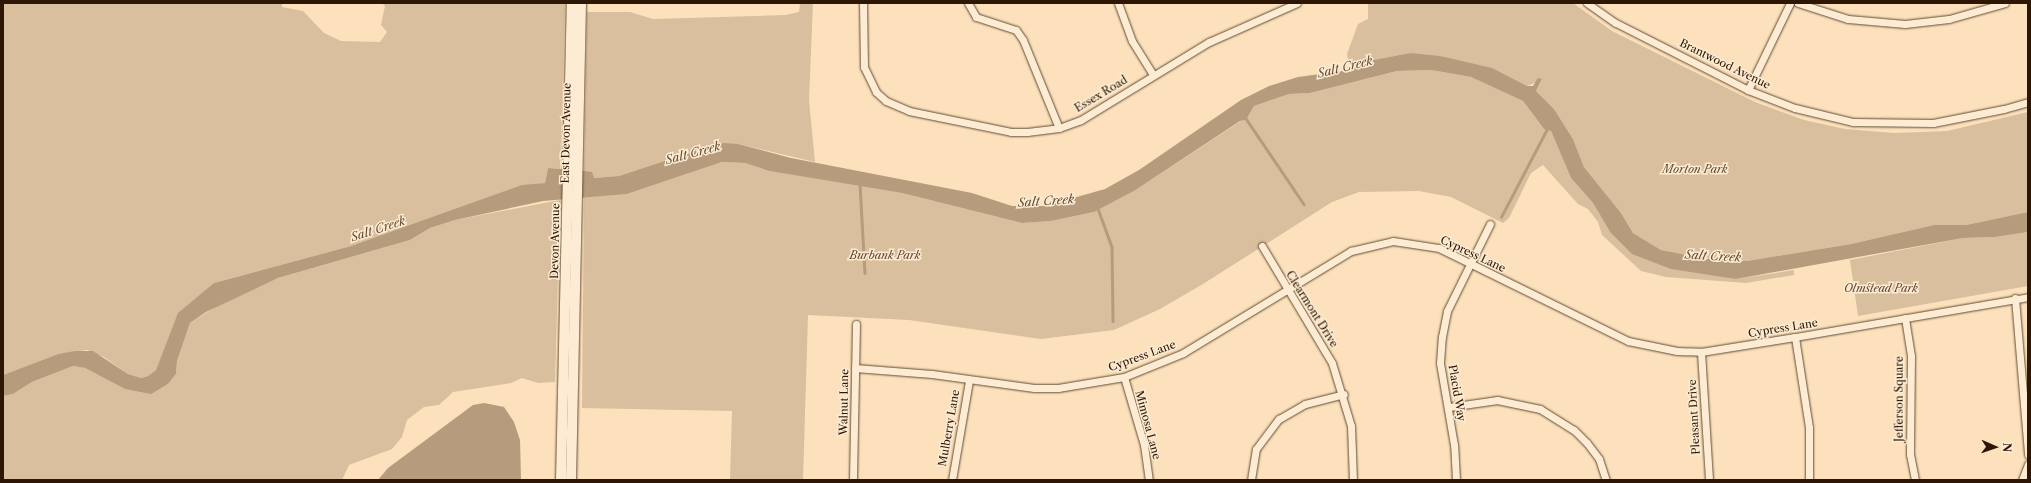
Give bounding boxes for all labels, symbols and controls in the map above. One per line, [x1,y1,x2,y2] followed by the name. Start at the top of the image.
[1677,36,1773,92] street label: Brantwood Avenue
[1316,53,1374,81] water label: Salt Creek
[1072,73,1130,115] street label: Essex Road
[559,82,573,184] street label: East Devon Avenue
[664,139,722,167] water label: Salt Creek
[1663,162,1727,176] park label: Morton Park
[1017,192,1075,210] water label: Salt Creek
[548,203,562,279] street label: Devon Avenue
[349,213,407,245] water label: Salt Creek
[1438,233,1508,275] street label: Cypress Lane
[1684,247,1742,265] water label: Salt Creek
[850,248,920,262] park label: Burbank Park
[1283,268,1341,350] street label: Clearmont Drive
[1844,281,1918,295] park label: Olmstead Park
[1747,316,1819,340] street label: Cypress Lane
[1107,338,1177,374] street label: Cypress Lane
[1892,356,1906,442] street label: Jefferson Square
[1445,363,1469,423] street label: Placid Way
[837,369,851,435] street label: Walnut Lane
[1685,379,1703,455] street label: Pleasant Drive
[936,388,962,468] street label: Mulberry Lane
[1132,389,1164,461] street label: Mimosa Lane
[1975,427,2015,467] north arrow
[2000,442,2014,452] text: N

